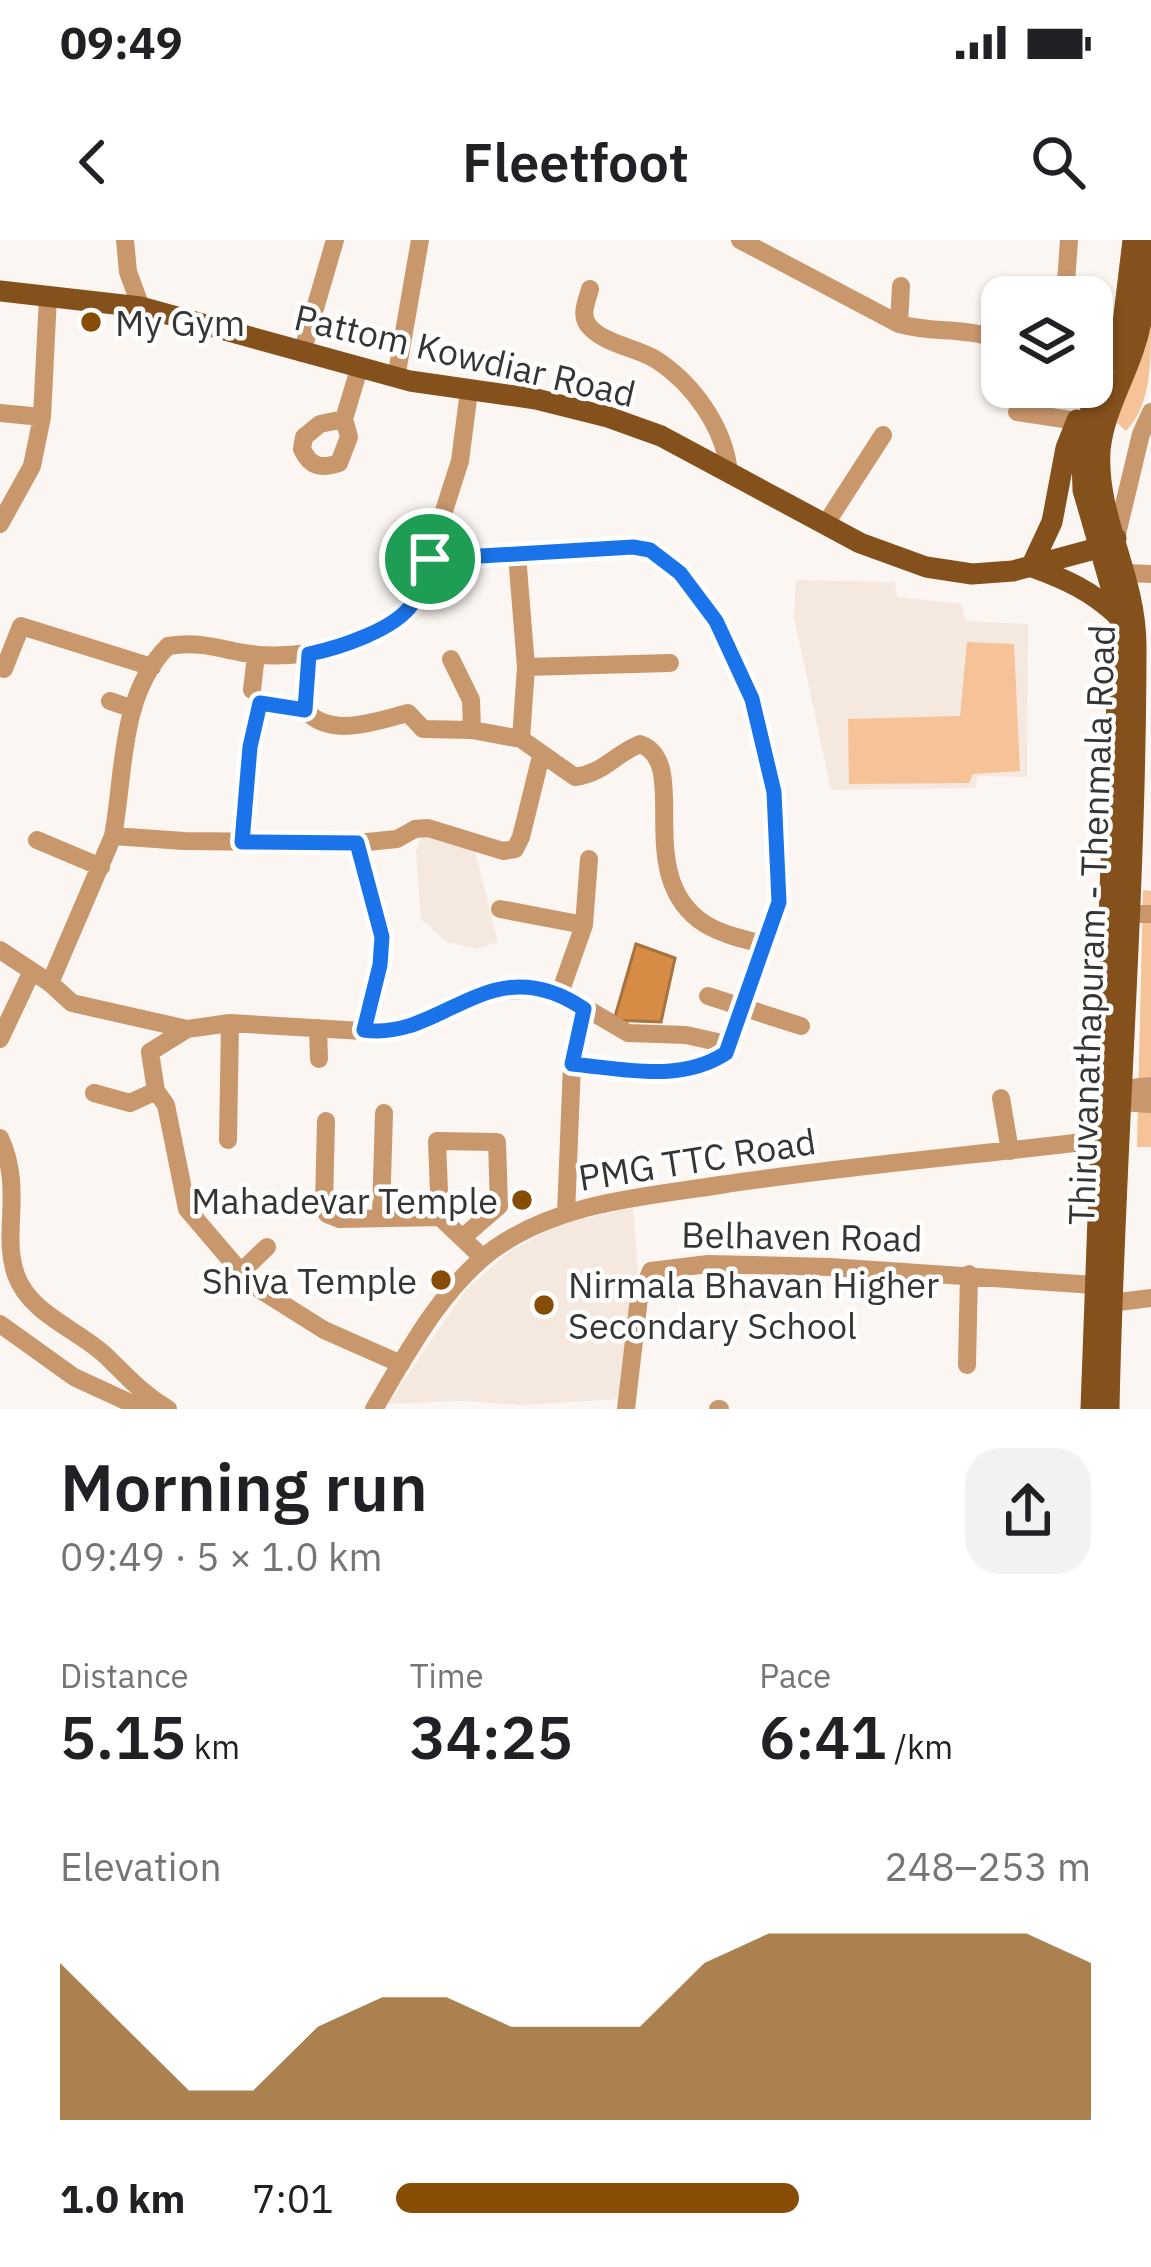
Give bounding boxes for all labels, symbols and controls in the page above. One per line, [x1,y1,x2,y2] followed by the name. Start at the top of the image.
[60,13,183,71] text: 09:49
[462,127,689,197] text: Fleetfoot
[60,129,126,195] icon: back
[1025,129,1091,195] icon: search
[981,276,1113,408] map controls
[981,276,1113,408] button: layers
[290,293,640,417] street label: Pattom Kowdiar Road
[115,299,245,346] place label: My Gym
[78,309,104,335] marker: My Gym
[379,508,481,610] pin
[397,526,463,592] icon: arrive
[1057,624,1125,1226] street label: Thiruvanathapuram - Thenmala Road
[575,1117,819,1201] street label: PMG TTC Road
[191,1177,498,1224] place label: Mahadevar Temple
[509,1187,535,1213] marker: Mahadevar Temple
[681,1210,923,1262] street label: Belhaven Road
[202,1257,417,1304] place label: Shiva Temple
[568,1261,939,1349] place label: Nirmala Bhavan Higher Secondary School
[428,1267,454,1293] marker: Shiva Temple
[531,1292,557,1318] marker: Nirmala Bhavan Higher Secondary School
[60,1443,428,1529] text: Morning run
[965,1448,1091,1574] button: share
[60,1531,383,1582] text: 09:49 · 5 × 1.0 km
[60,1654,189,1697] text: Distance
[410,1654,484,1697] text: Time
[759,1654,831,1697] text: Pace
[60,1697,186,1776] text: 5.15
[410,1697,573,1776] text: 34:25
[759,1697,886,1776] text: 6:41
[186,1725,240,1768] text: km
[886,1725,953,1768] text: /km
[60,1841,222,1892] text: Elevation
[884,1841,1091,1892] text: 248–253 m
[60,2173,185,2224] text: 1.0 km
[252,2173,334,2224] text: 7:01

